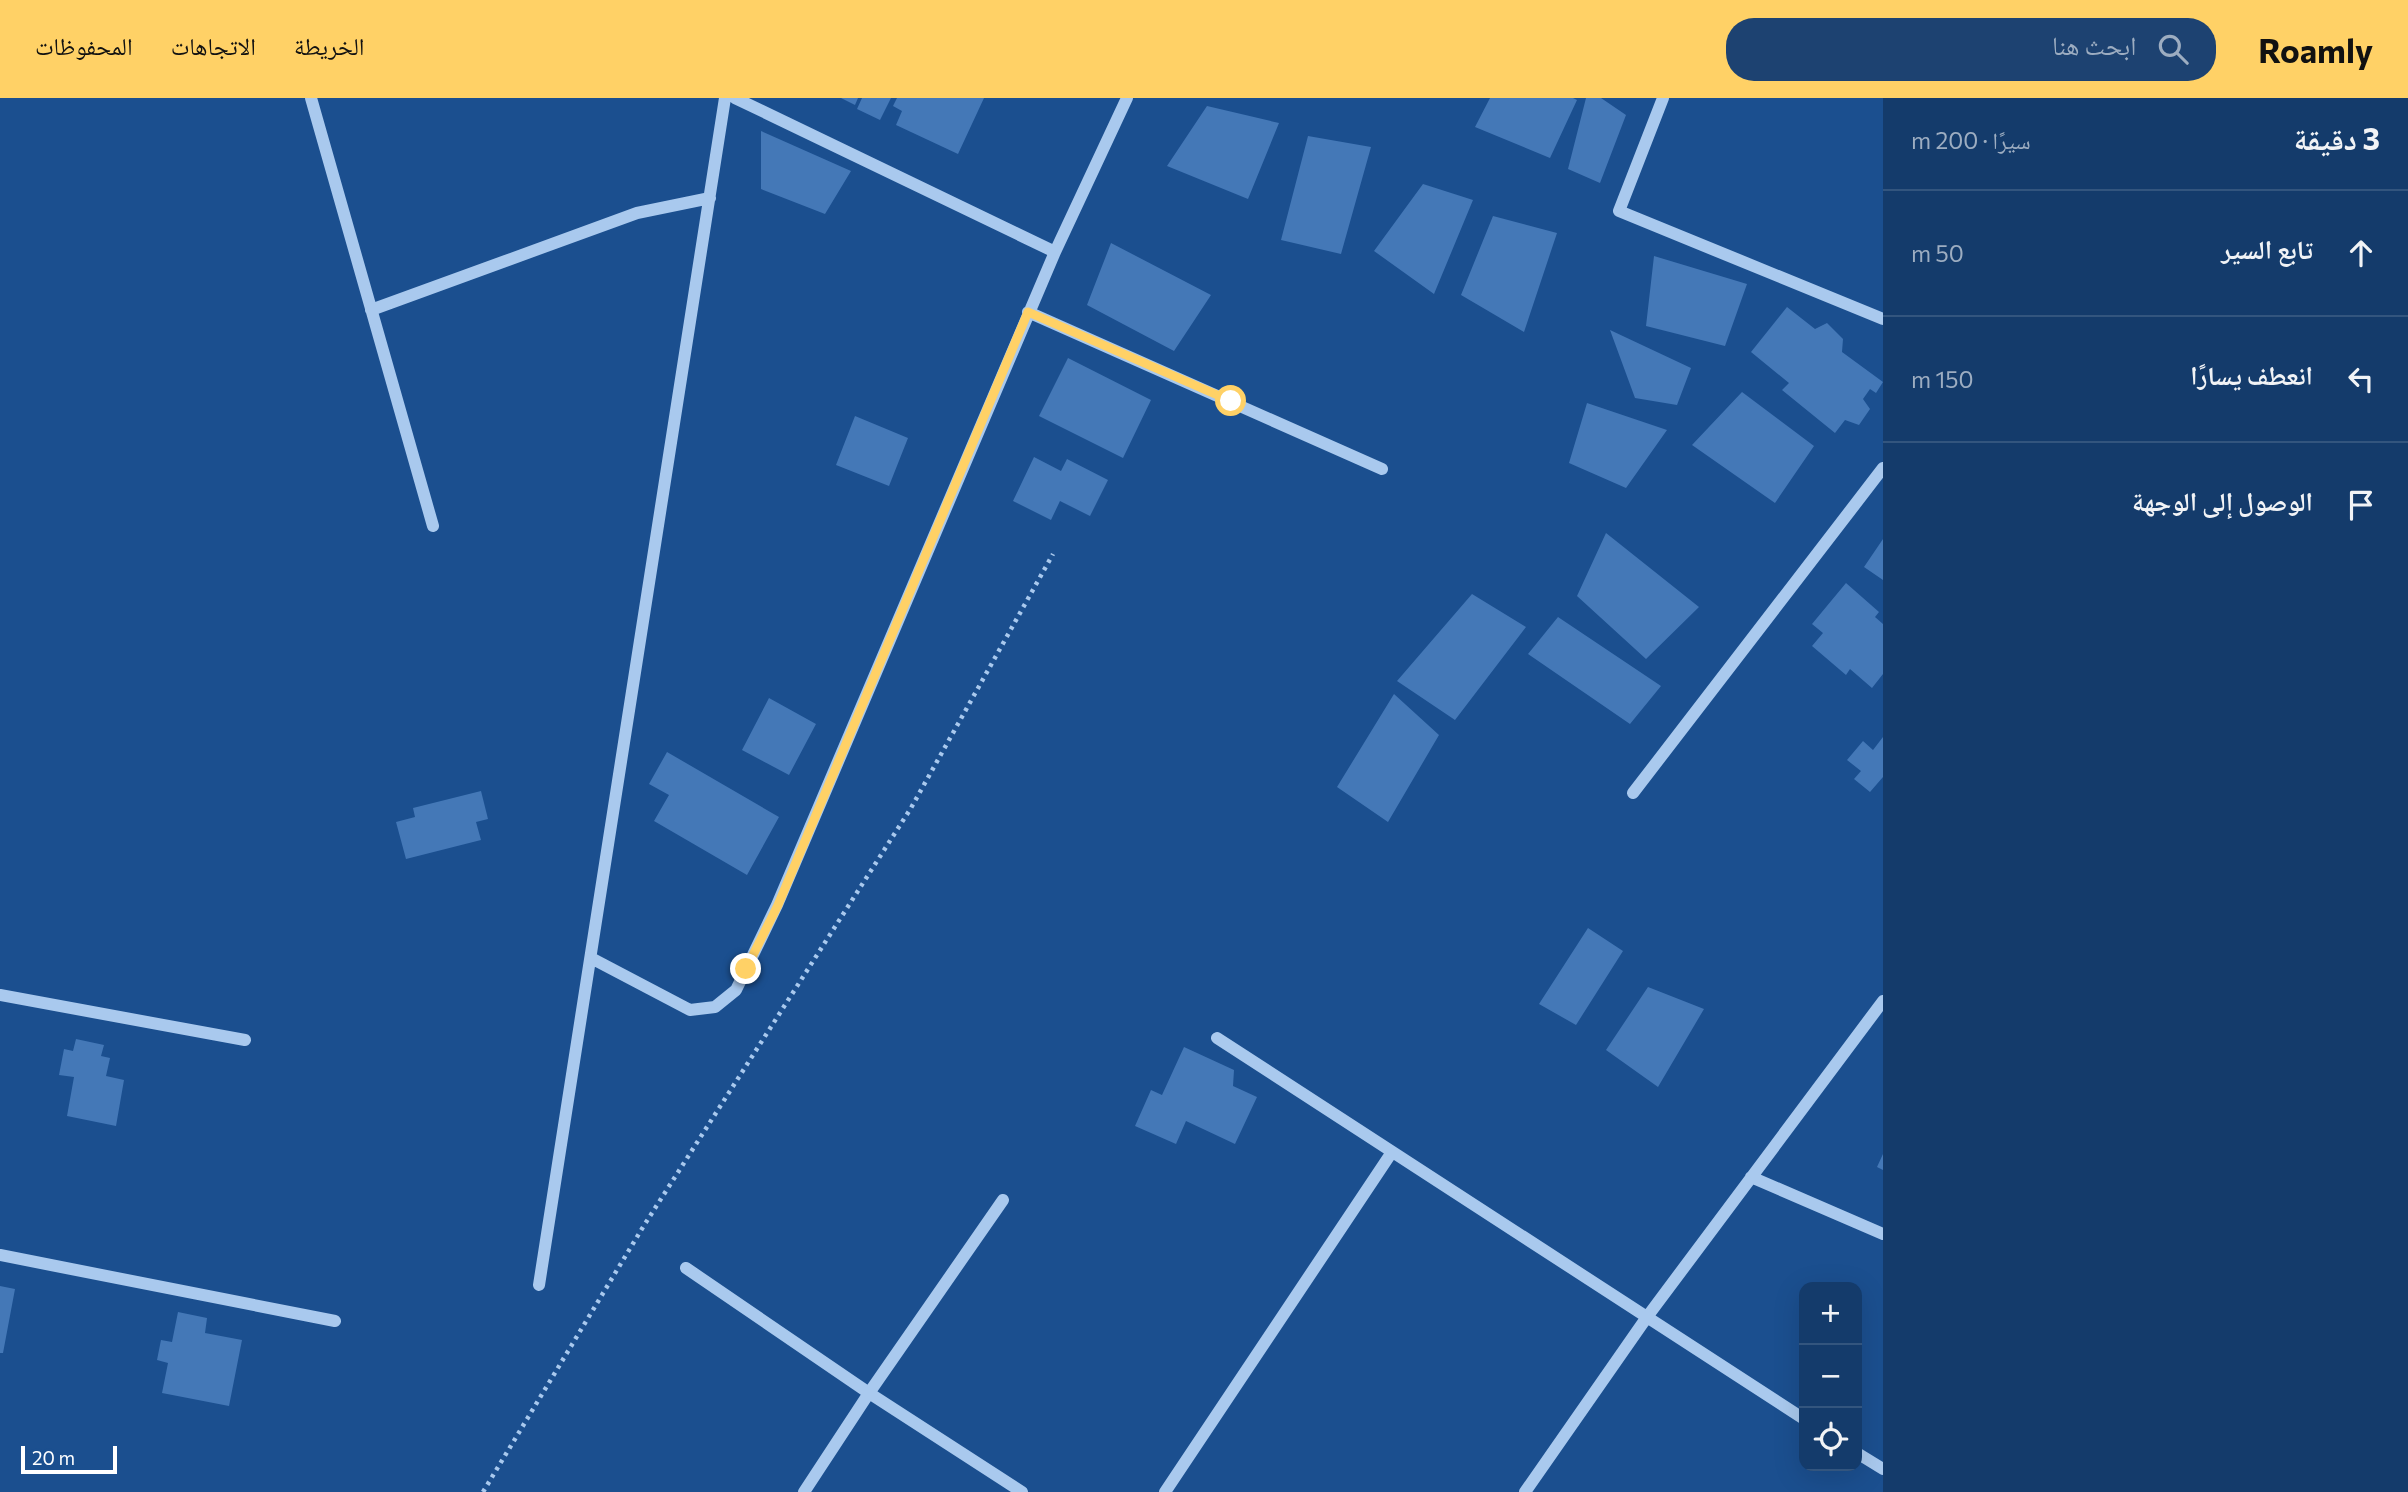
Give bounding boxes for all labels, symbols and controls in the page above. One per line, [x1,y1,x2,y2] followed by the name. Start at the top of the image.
[1726,18,2216,81] search box
[2052,29,2136,60] text: ابحث هنا
[2258,29,2373,70] text: Roamly
[2154,30,2192,68] icon: search
[35,31,133,60] text: المحفوظات
[171,31,256,60] text: الاتجاهات
[294,31,365,60] text: الخريطة
[2294,119,2380,156] text: 3 دقيقة
[1911,126,2031,154] text: سيرًا · 200 m
[2221,233,2313,264] text: تابع السير
[2342,234,2380,272] icon: ahead
[1911,239,1964,267] text: 50 m
[2190,359,2313,390] text: انعطف يسارًا
[2342,360,2380,398] icon: left
[1911,365,1974,393] text: 150 m
[1215,385,1246,416] route start
[2132,485,2313,516] text: الوصول إلى الوجهة
[2342,486,2380,524] icon: arrive
[730,953,761,984] route end
[1799,1282,1862,1471] map controls
[1799,1282,1862,1345] button: +
[1799,1345,1862,1408] button: −
[1799,1408,1862,1471] button: locate
[21,1443,117,1475] scale bar
[32,1446,75,1469] text: 20 m

